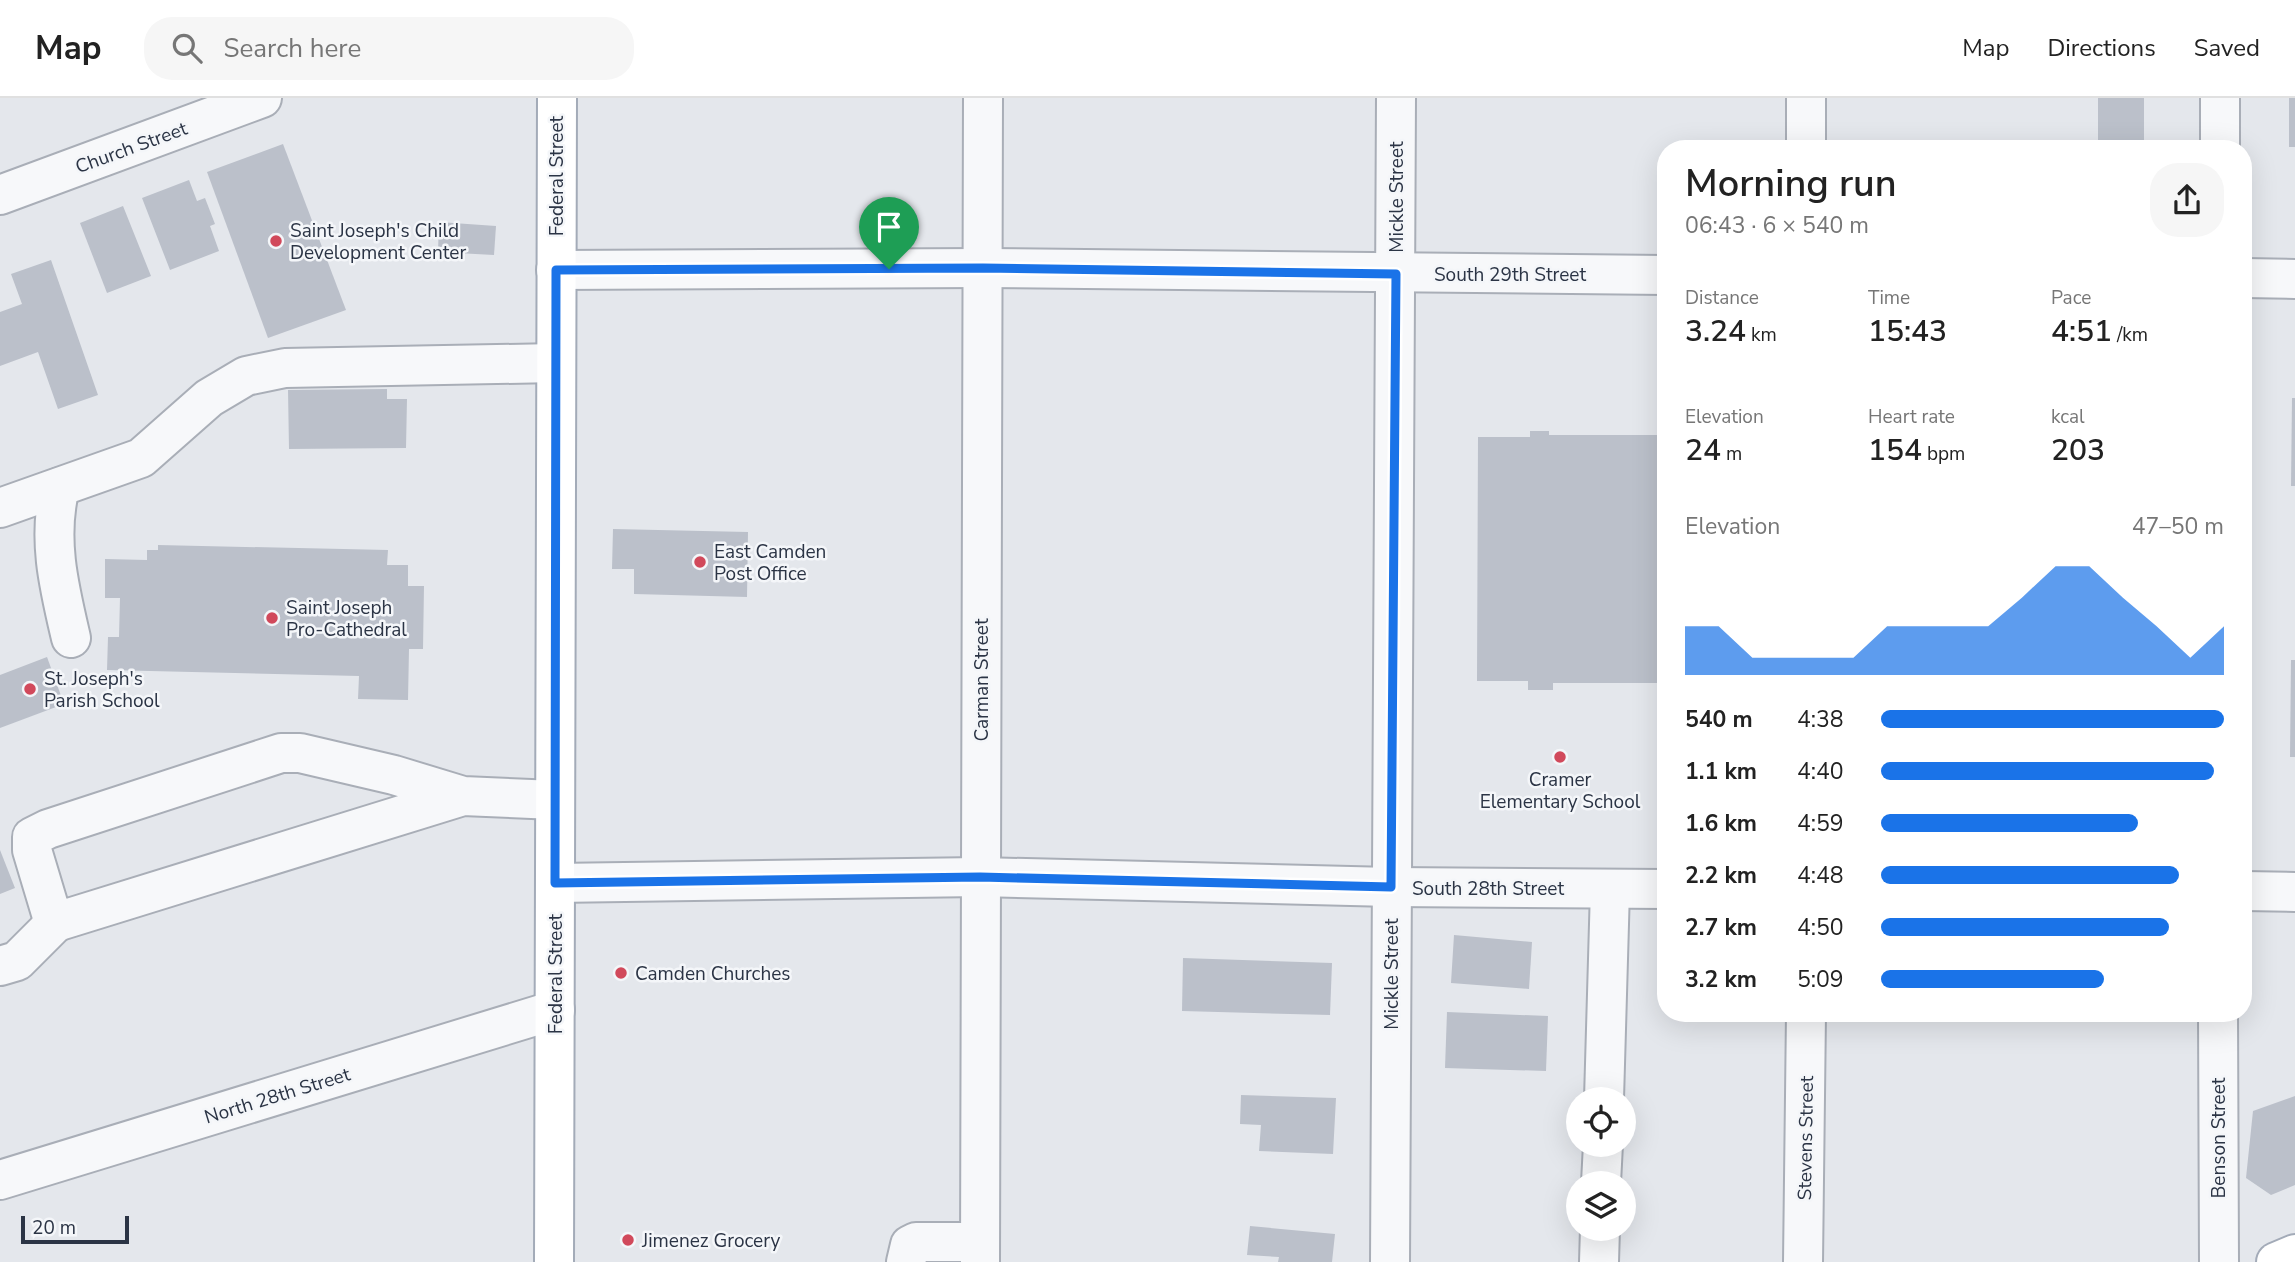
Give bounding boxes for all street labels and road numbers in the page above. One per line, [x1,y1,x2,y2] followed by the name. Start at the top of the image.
[544,115,570,236] street label: Federal Street
[72,116,191,180] street label: Church Street
[1384,141,1410,253] street label: Mickle Street
[1434,262,1586,288] street label: South 29th Street
[969,618,995,742] street label: Carman Street
[1412,876,1564,902] street label: South 28th Street
[543,913,569,1034] street label: Federal Street
[1379,918,1405,1030] street label: Mickle Street
[201,1061,354,1130] street label: North 28th Street
[1792,1075,1820,1201] street label: Stevens Street
[2206,1077,2232,1198] street label: Benson Street

